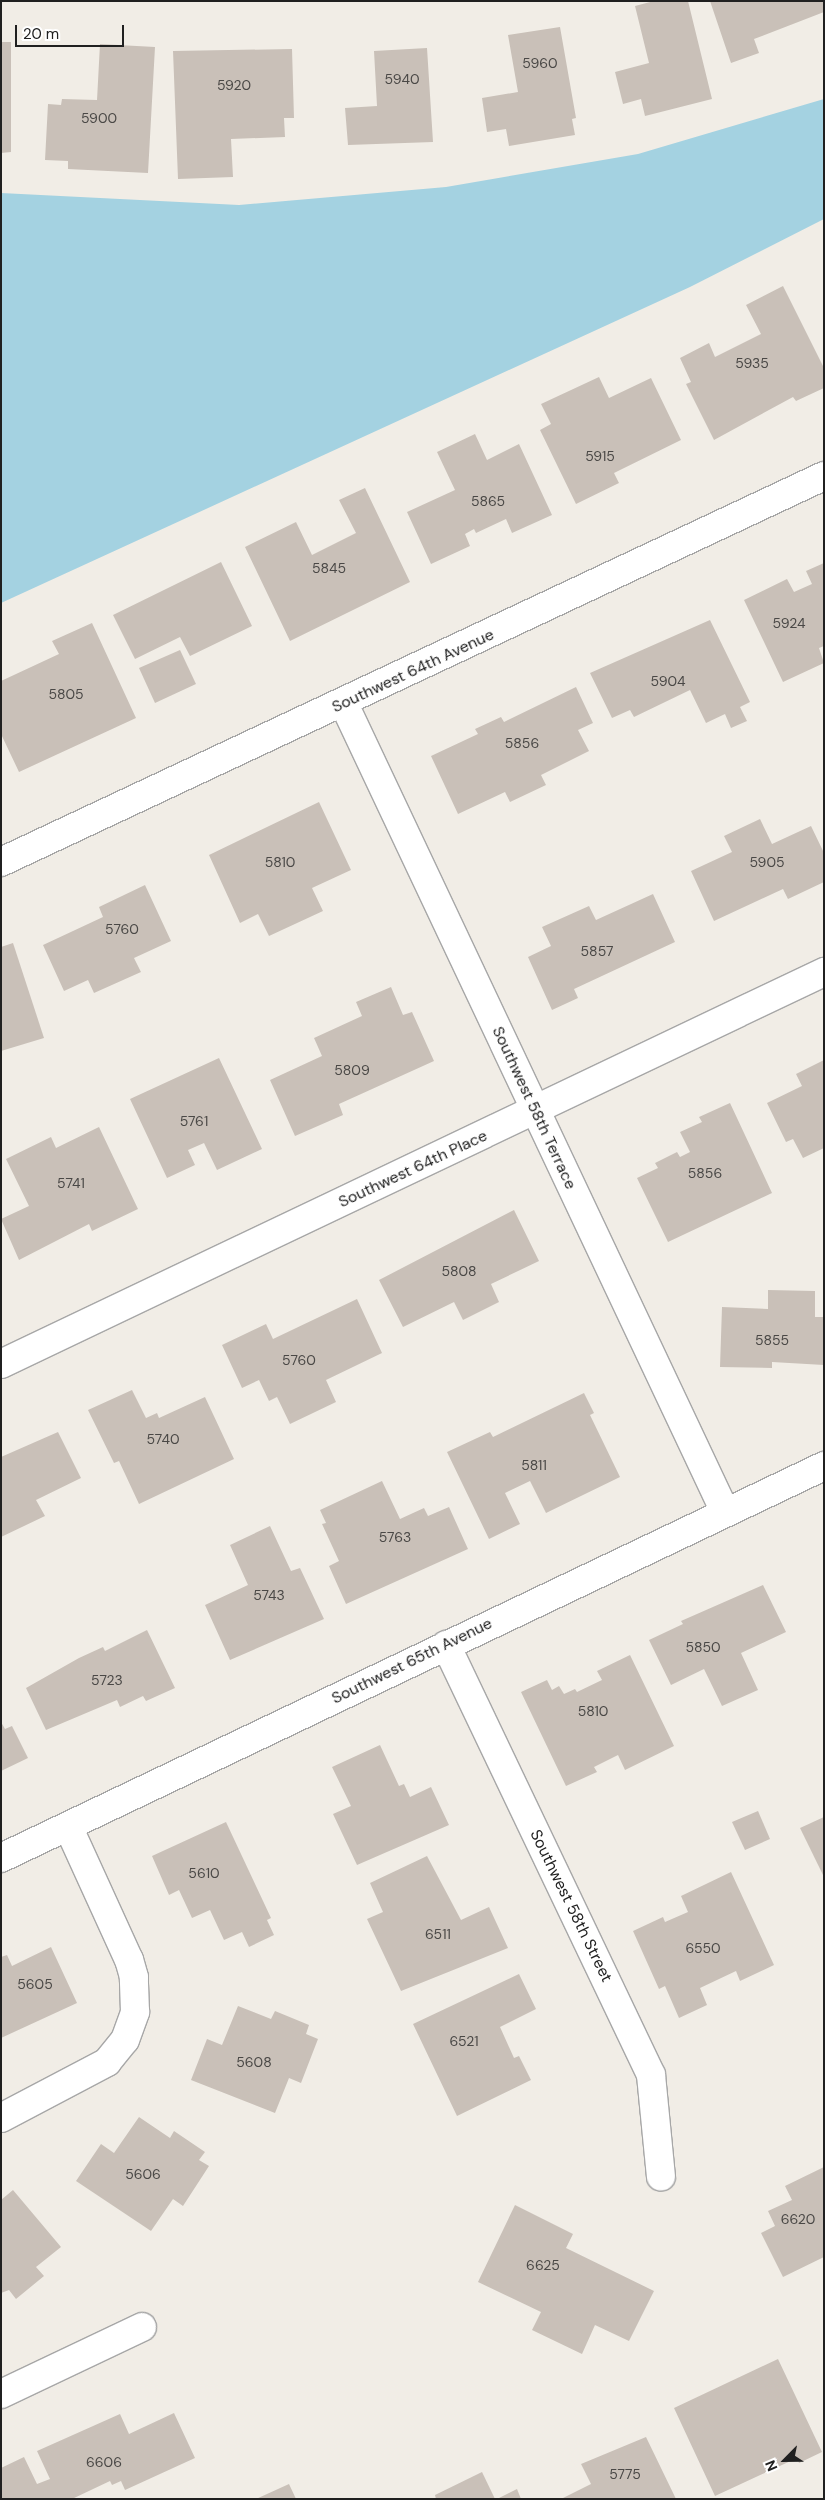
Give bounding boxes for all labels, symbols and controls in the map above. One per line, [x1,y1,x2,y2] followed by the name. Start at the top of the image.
[18,15,126,47] scale bar
[23,24,59,44] text: 20 m
[522,55,558,71] house number: 5960
[385,71,419,87] house number: 5940
[217,77,251,93] house number: 5920
[81,110,117,126] house number: 5900
[735,355,769,371] house number: 5935
[585,448,615,464] house number: 5915
[471,493,505,509] house number: 5865
[312,560,346,576] house number: 5845
[772,615,806,631] house number: 5924
[329,625,497,717] street label: Southwest 64th Avenue
[651,673,685,689] house number: 5904
[48,686,84,702] house number: 5805
[505,735,539,751] house number: 5856
[265,854,295,870] house number: 5810
[749,854,785,870] house number: 5905
[105,921,139,937] house number: 5760
[581,943,613,959] house number: 5857
[488,1024,580,1192] street label: Southwest 58th Terrace
[334,1062,370,1078] house number: 5809
[180,1113,208,1129] house number: 5761
[336,1126,490,1212] street label: Southwest 64th Place
[688,1165,722,1181] house number: 5856
[57,1175,85,1191] house number: 5741
[441,1263,477,1279] house number: 5808
[755,1332,789,1348] house number: 5855
[282,1352,316,1368] house number: 5760
[146,1431,180,1447] house number: 5740
[521,1457,547,1473] house number: 5811
[379,1529,411,1545] house number: 5763
[253,1587,285,1603] house number: 5743
[329,1614,495,1708] street label: Southwest 65th Avenue
[685,1639,721,1655] house number: 5850
[91,1672,123,1688] house number: 5723
[578,1703,608,1719] house number: 5810
[526,1827,616,1985] street label: Southwest 58th Street
[188,1865,220,1881] house number: 5610
[425,1926,451,1942] house number: 6511
[685,1940,721,1956] house number: 6550
[17,1976,53,1992] house number: 5605
[449,2033,479,2049] house number: 6521
[236,2054,272,2070] house number: 5608
[125,2166,161,2182] house number: 5606
[781,2211,815,2227] house number: 6620
[526,2257,560,2273] house number: 6625
[760,2435,810,2485] north arrow
[86,2454,122,2470] house number: 6606
[761,2458,781,2474] text: N
[609,2466,641,2482] house number: 5775

